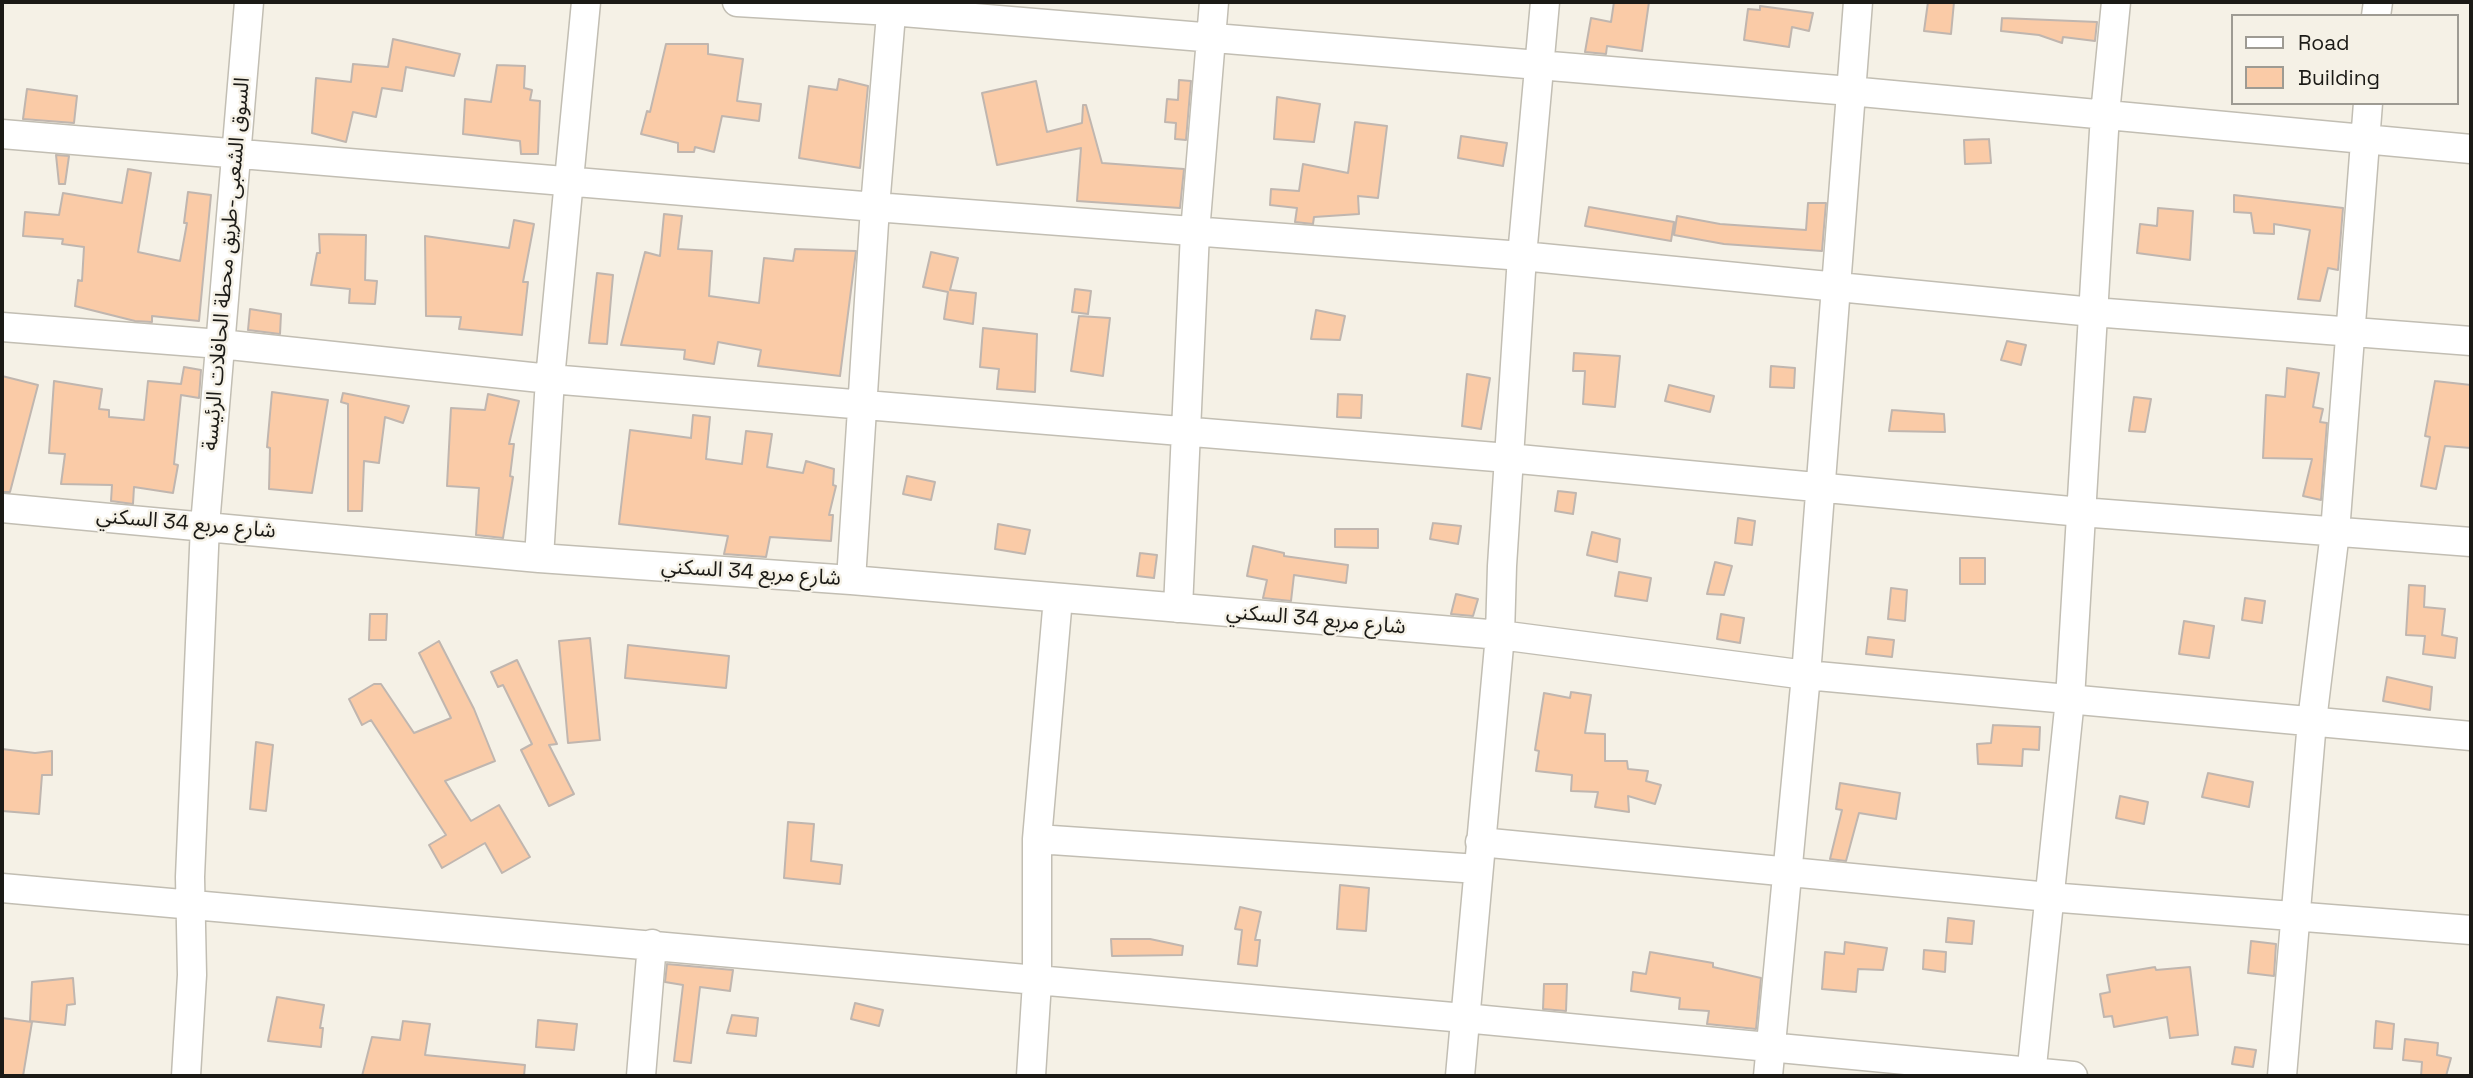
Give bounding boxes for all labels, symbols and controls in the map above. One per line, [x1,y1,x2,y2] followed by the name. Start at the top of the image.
[2232,14,2459,105] legend
[2298,29,2350,56] text: Road
[2298,64,2380,91] text: Building
[198,76,256,452] street label: السوق الشعبى-طريق محطة الحافلات الرئيسة
[95,504,277,544] street label: شارع مربع 34 السكني
[660,554,842,592] street label: شارع مربع 34 السكني
[1225,600,1407,640] street label: شارع مربع 34 السكني

